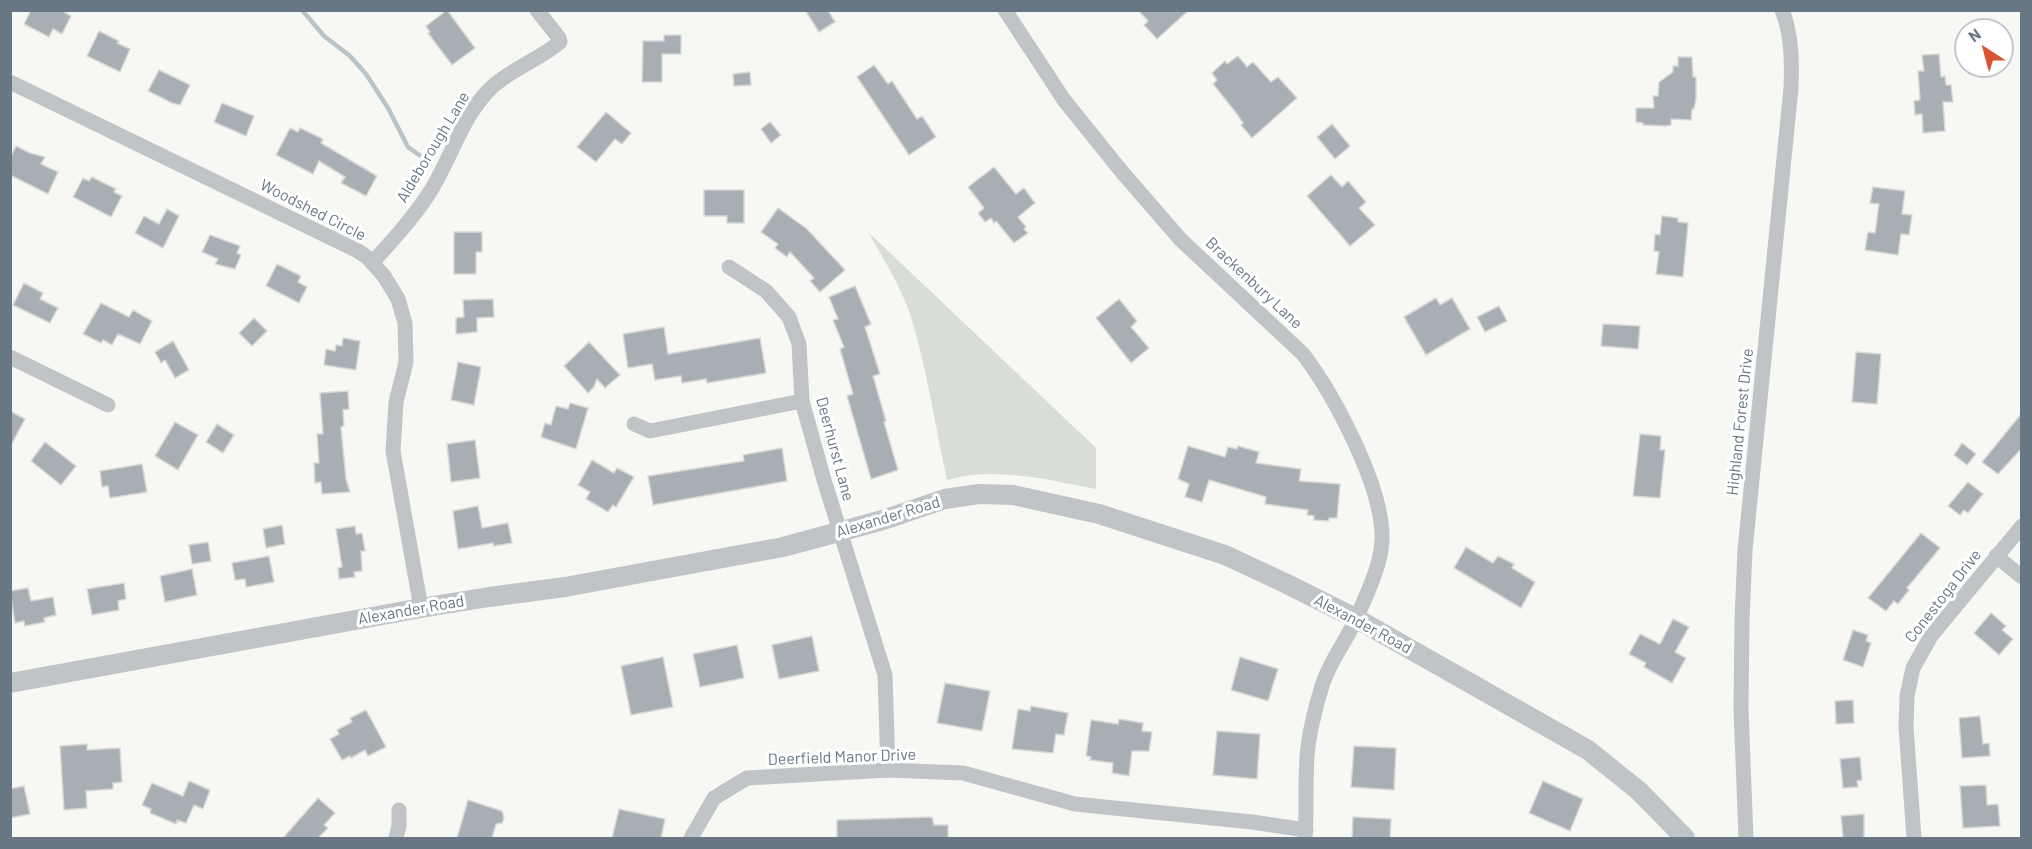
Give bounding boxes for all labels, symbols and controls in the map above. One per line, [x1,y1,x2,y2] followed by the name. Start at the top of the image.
[1954,18,2014,78] north arrow
[1964,24,1984,45] text: N
[392,88,474,206] street label: Aldeborough Lane
[257,175,369,245] street label: Woodshed Circle
[1202,233,1306,333] street label: Brackenbury Lane
[1723,348,1757,496] street label: Highland Forest Drive
[812,395,858,503] street label: Deerhurst Lane
[834,492,942,542] street label: Alexander Road
[1901,546,1985,646] street label: Conestoga Drive
[1311,590,1415,658] street label: Alexander Road
[356,591,466,629] street label: Alexander Road
[768,745,916,769] street label: Deerfield Manor Drive

